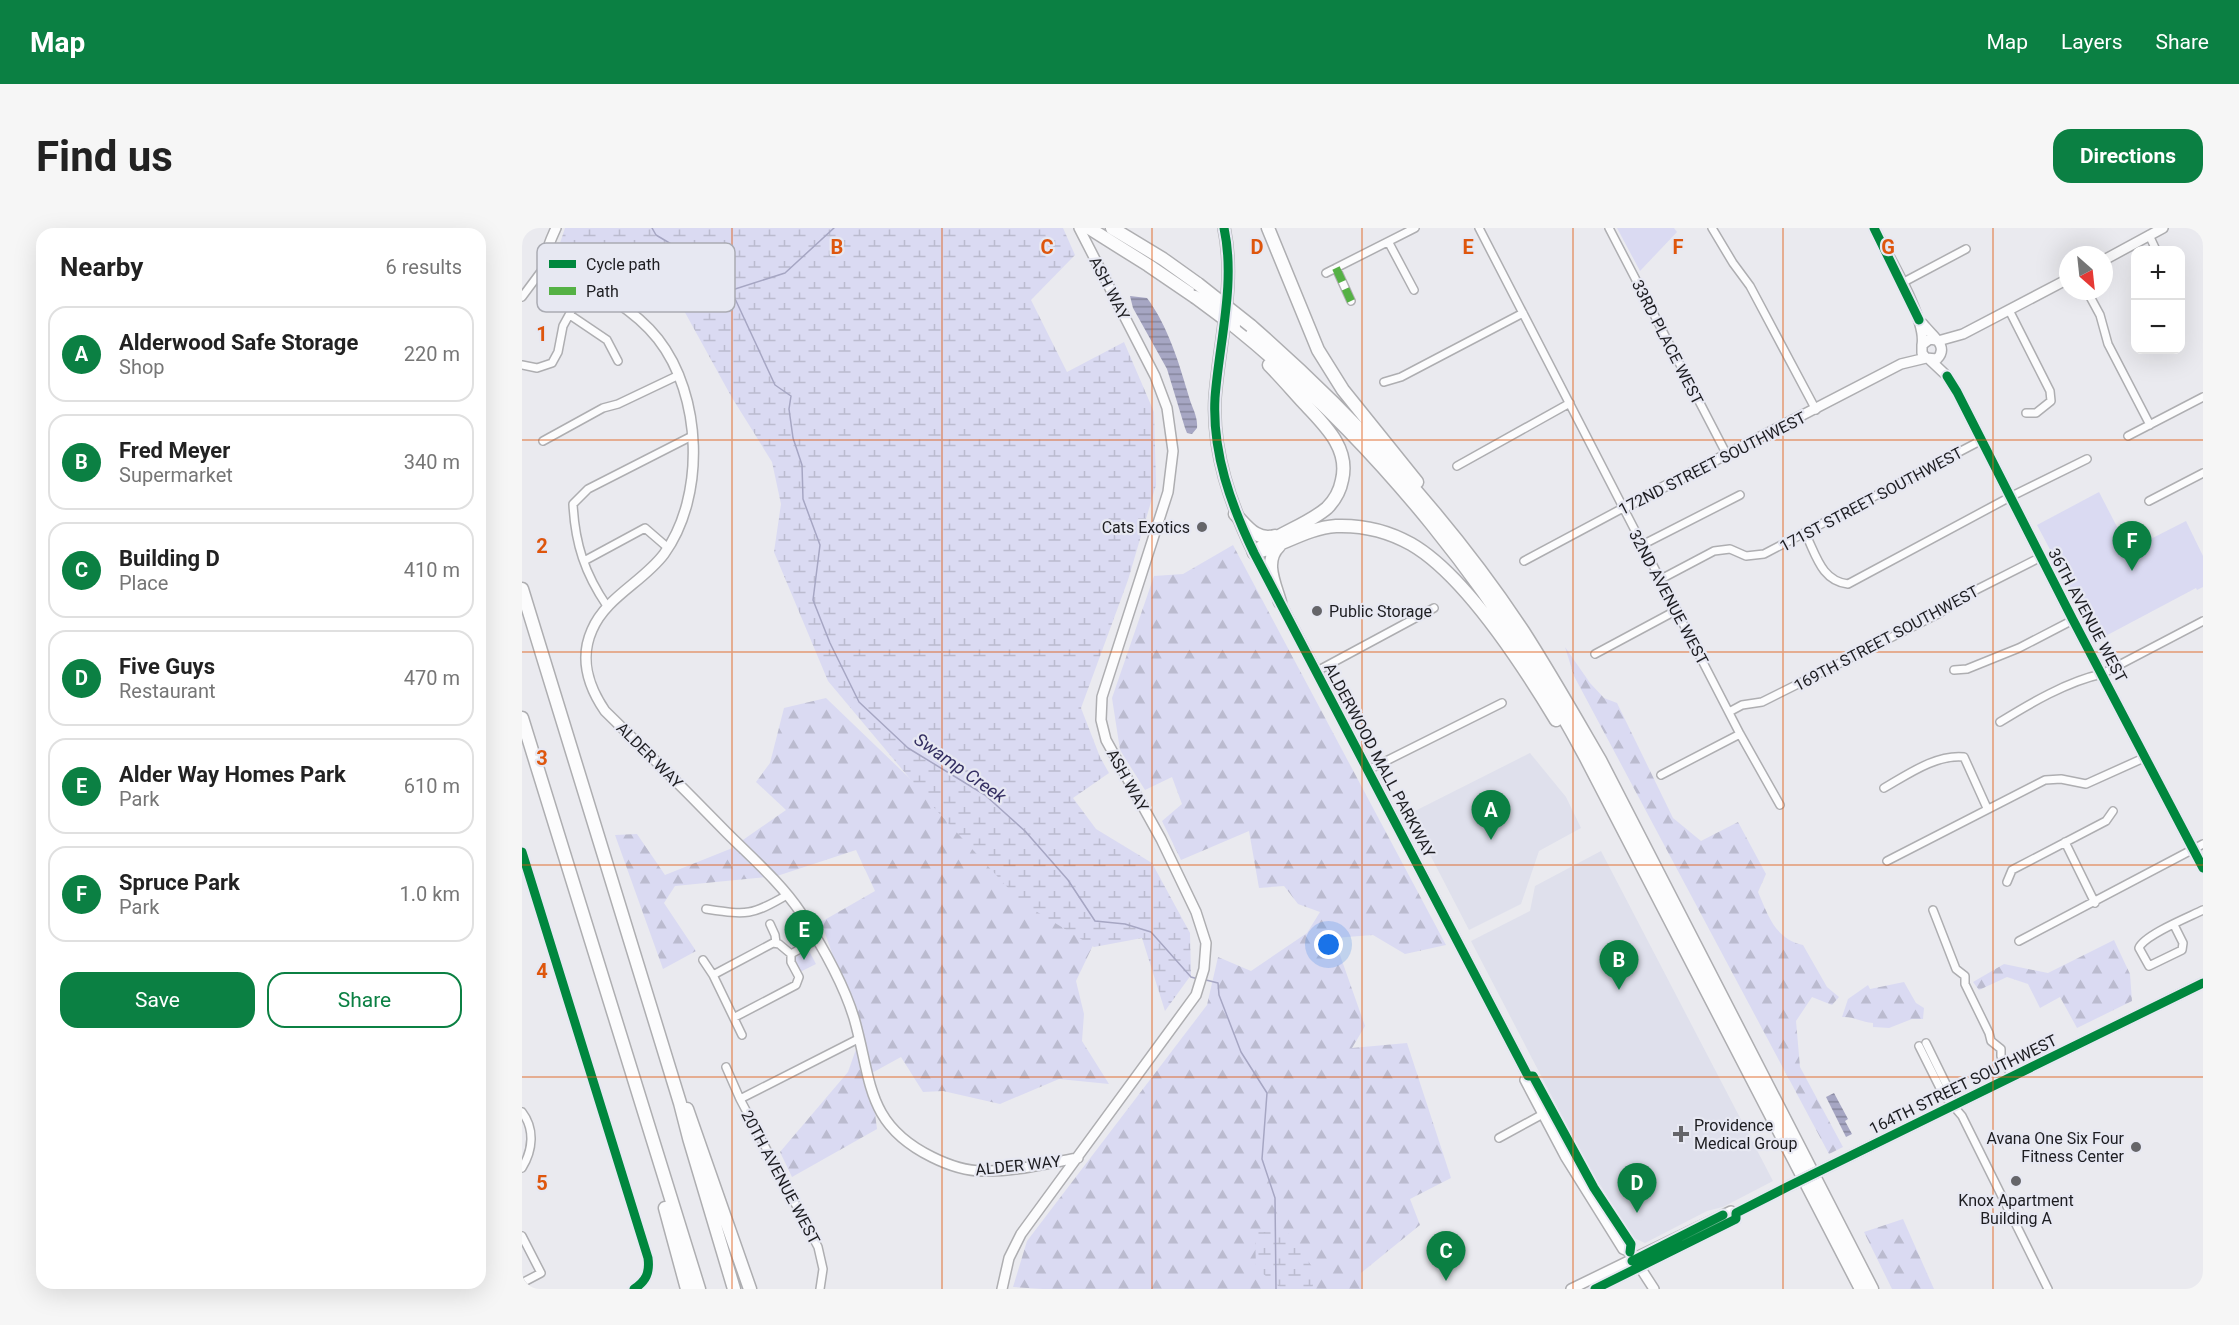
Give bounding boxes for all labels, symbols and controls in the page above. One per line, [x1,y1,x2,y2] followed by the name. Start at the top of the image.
[30,26,85,59] text: Map
[1986,30,2028,54] text: Map
[2061,30,2122,54] text: Layers
[2155,30,2209,54] text: Share
[2053,129,2203,183] button: Directions
[36,132,173,181] text: Find us
[831,235,843,259] text: B
[1040,235,1054,259] text: C
[1251,235,1264,259] text: D
[1462,235,1474,259] text: E
[1673,235,1684,259] text: F
[1881,235,1895,259] text: G
[537,243,735,312] legend
[2059,246,2113,300] north arrow
[2131,246,2185,354] map controls
[2131,246,2185,300] button: +
[60,252,143,282] text: Nearby
[1086,253,1134,323] street label: ASH WAY
[386,255,462,279] text: 6 results
[586,255,660,274] text: Cycle path
[1628,277,1707,408] street label: 33RD PLACE WEST
[586,282,619,301] text: Path
[2131,300,2185,354] button: −
[536,322,548,346] text: 1
[119,330,358,355] text: Alderwood Safe Storage
[75,342,88,366] text: A
[404,342,460,366] text: 220 m
[119,355,165,379] text: Shop
[1615,408,1809,519] street label: 172ND STREET SOUTHWEST
[119,438,230,463] text: Fred Meyer
[1777,443,1966,556] street label: 171ST STREET SOUTHWEST
[75,450,88,474] text: B
[404,450,460,474] text: 340 m
[119,463,233,487] text: Supermarket
[1102,518,1190,537] place label: Cats Exotics
[1195,520,1209,534] marker: Cats Exotics
[2112,522,2152,571] pin: F
[1625,527,1712,668] street label: 32ND AVENUE WEST
[536,534,548,558] text: 2
[2044,545,2131,686] street label: 36TH AVENUE WEST
[119,546,220,571] text: Building D
[75,558,88,582] text: C
[404,558,460,582] text: 410 m
[119,571,168,595] text: Place
[1791,581,1982,695] street label: 169TH STREET SOUTHWEST
[1329,602,1432,621] place label: Public Storage
[1310,604,1324,618] marker: Public Storage
[119,654,215,679] text: Five Guys
[1320,660,1439,861] street label: ALDERWOOD MALL PARKWAY
[75,666,88,690] text: D
[404,666,460,690] text: 470 m
[119,679,216,703] text: Restaurant
[613,718,687,793] street label: ALDER WAY
[910,728,1011,808] water label: Swamp Creek
[536,746,548,770] text: 3
[1103,746,1153,815] street label: ASH WAY
[119,762,346,787] text: Alder Way Homes Park
[76,774,87,798] text: E
[404,774,460,798] text: 610 m
[119,787,159,811] text: Park
[1472,790,1510,840] pin: A
[119,870,240,895] text: Spruce Park
[76,882,87,906] text: F
[400,882,460,906] text: 1.0 km
[119,895,159,919] text: Park
[784,910,824,960] pin: E
[1314,930,1343,959] your location
[1600,940,1638,990] pin: B
[536,959,548,983] text: 4
[60,972,255,1028] button: Save
[267,972,462,1028] button: Share
[1866,1030,2061,1138] street label: 164TH STREET SOUTHWEST
[737,1107,824,1248] street label: 20TH AVENUE WEST
[1694,1116,1797,1153] place label: Providence Medical Group
[1672,1125,1690,1143] marker: Providence Medical Group
[1986,1129,2125,1166] place label: Avana One Six Four Fitness Center
[2129,1140,2143,1154] marker: Avana One Six Four Fitness Center
[974,1152,1062,1179] street label: ALDER WAY
[1618,1164,1656,1213] pin: D
[536,1171,548,1195] text: 5
[2009,1174,2023,1188] marker: Knox Apartment Building A
[1958,1191,2074,1228] place label: Knox Apartment Building A
[1426,1232,1466,1281] pin: C

